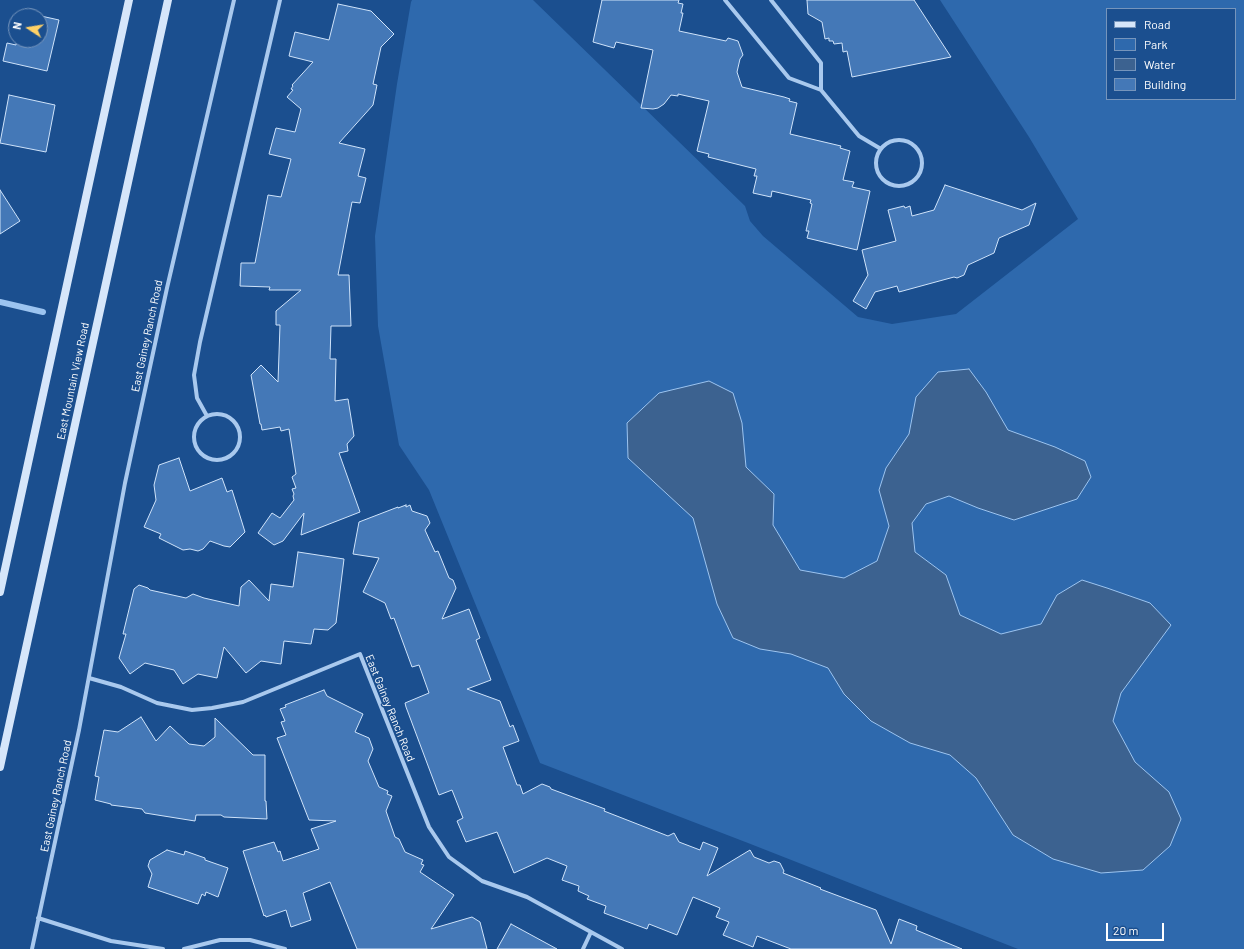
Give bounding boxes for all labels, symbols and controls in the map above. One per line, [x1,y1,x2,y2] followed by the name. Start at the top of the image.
[8,8,48,48] north arrow
[1106,8,1236,100] legend
[1144,17,1171,31] text: Road
[10,21,24,31] text: N
[1144,37,1168,51] text: Park
[1144,57,1175,71] text: Water
[1144,77,1186,91] text: Building
[129,279,165,393] street label: East Gainey Ranch Road
[54,321,92,441] street label: East Mountain View Road
[363,653,417,763] street label: East Gainey Ranch Road
[38,739,74,853] street label: East Gainey Ranch Road
[1108,915,1166,941] scale bar
[1113,923,1139,937] text: 20 m

